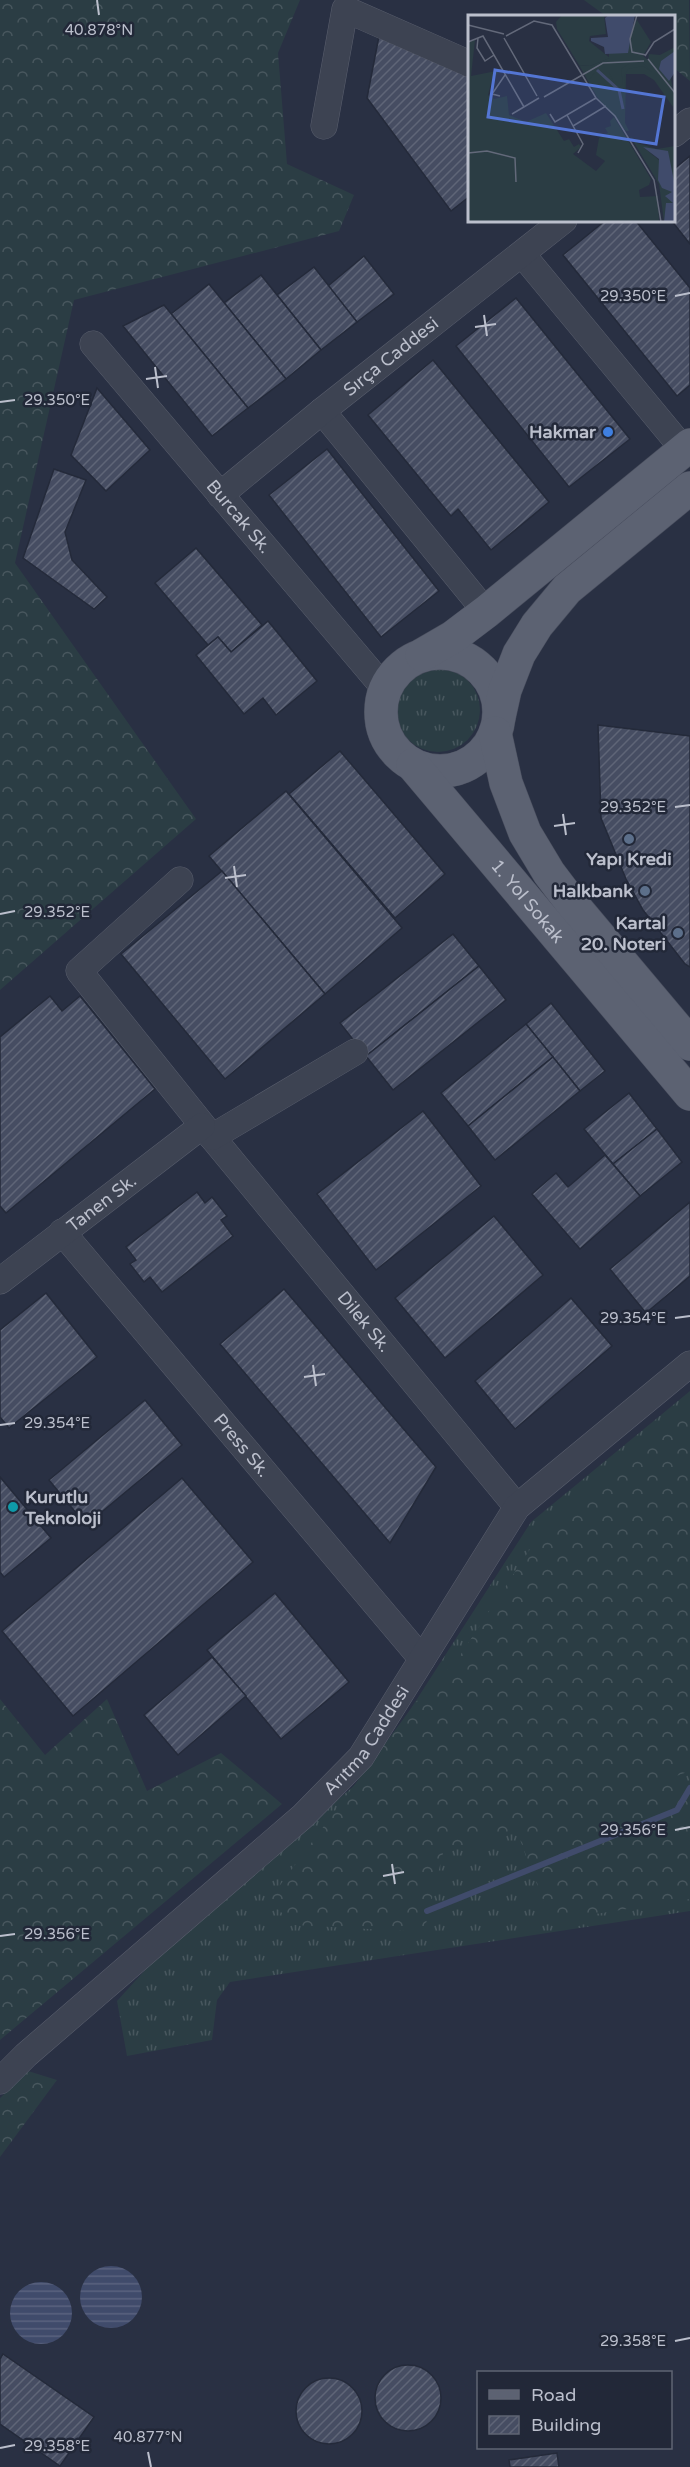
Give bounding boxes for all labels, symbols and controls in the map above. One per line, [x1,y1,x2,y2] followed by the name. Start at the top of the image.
[468,15,675,222] inset map
[65,21,133,39] text: 40.878°N
[600,287,666,305] text: 29.350°E
[339,312,443,401] street label: Sırça Caddesi
[24,391,90,409] text: 29.350°E
[529,421,597,443] place label: Hakmar
[601,425,615,439] marker: Hakmar
[202,475,276,558] street label: Burcak Sk.
[600,798,666,816] text: 29.352°E
[622,832,636,846] marker: Yapı Kredi
[586,848,672,870] place label: Yapı Kredi
[486,855,569,948] street label: 1. Yol Sokak
[553,880,633,902] place label: Halkbank
[638,884,652,898] marker: Halkbank
[24,903,90,921] text: 29.352°E
[581,912,666,955] place label: Kartal 20. Noteri
[671,926,685,940] marker: Kartal 20. Noteri
[62,1169,141,1237] street label: Tanen Sk.
[333,1287,396,1357] street label: Dilek Sk.
[600,1309,666,1327] text: 29.354°E
[209,1409,275,1482] street label: Press Sk.
[24,1414,90,1432] text: 29.354°E
[24,1486,101,1529] place label: Kurutlu Teknoloji
[6,1500,20,1514] marker: Kurutlu Teknoloji
[319,1681,414,1800] street label: Arıtma Caddesi
[600,1821,666,1839] text: 29.356°E
[24,1925,90,1943] text: 29.356°E
[600,2332,666,2350] text: 29.358°E
[477,2371,672,2449] legend
[531,2384,576,2406] text: Road
[531,2414,601,2436] text: Building
[114,2428,182,2446] text: 40.877°N
[24,2437,90,2455] text: 29.358°E

